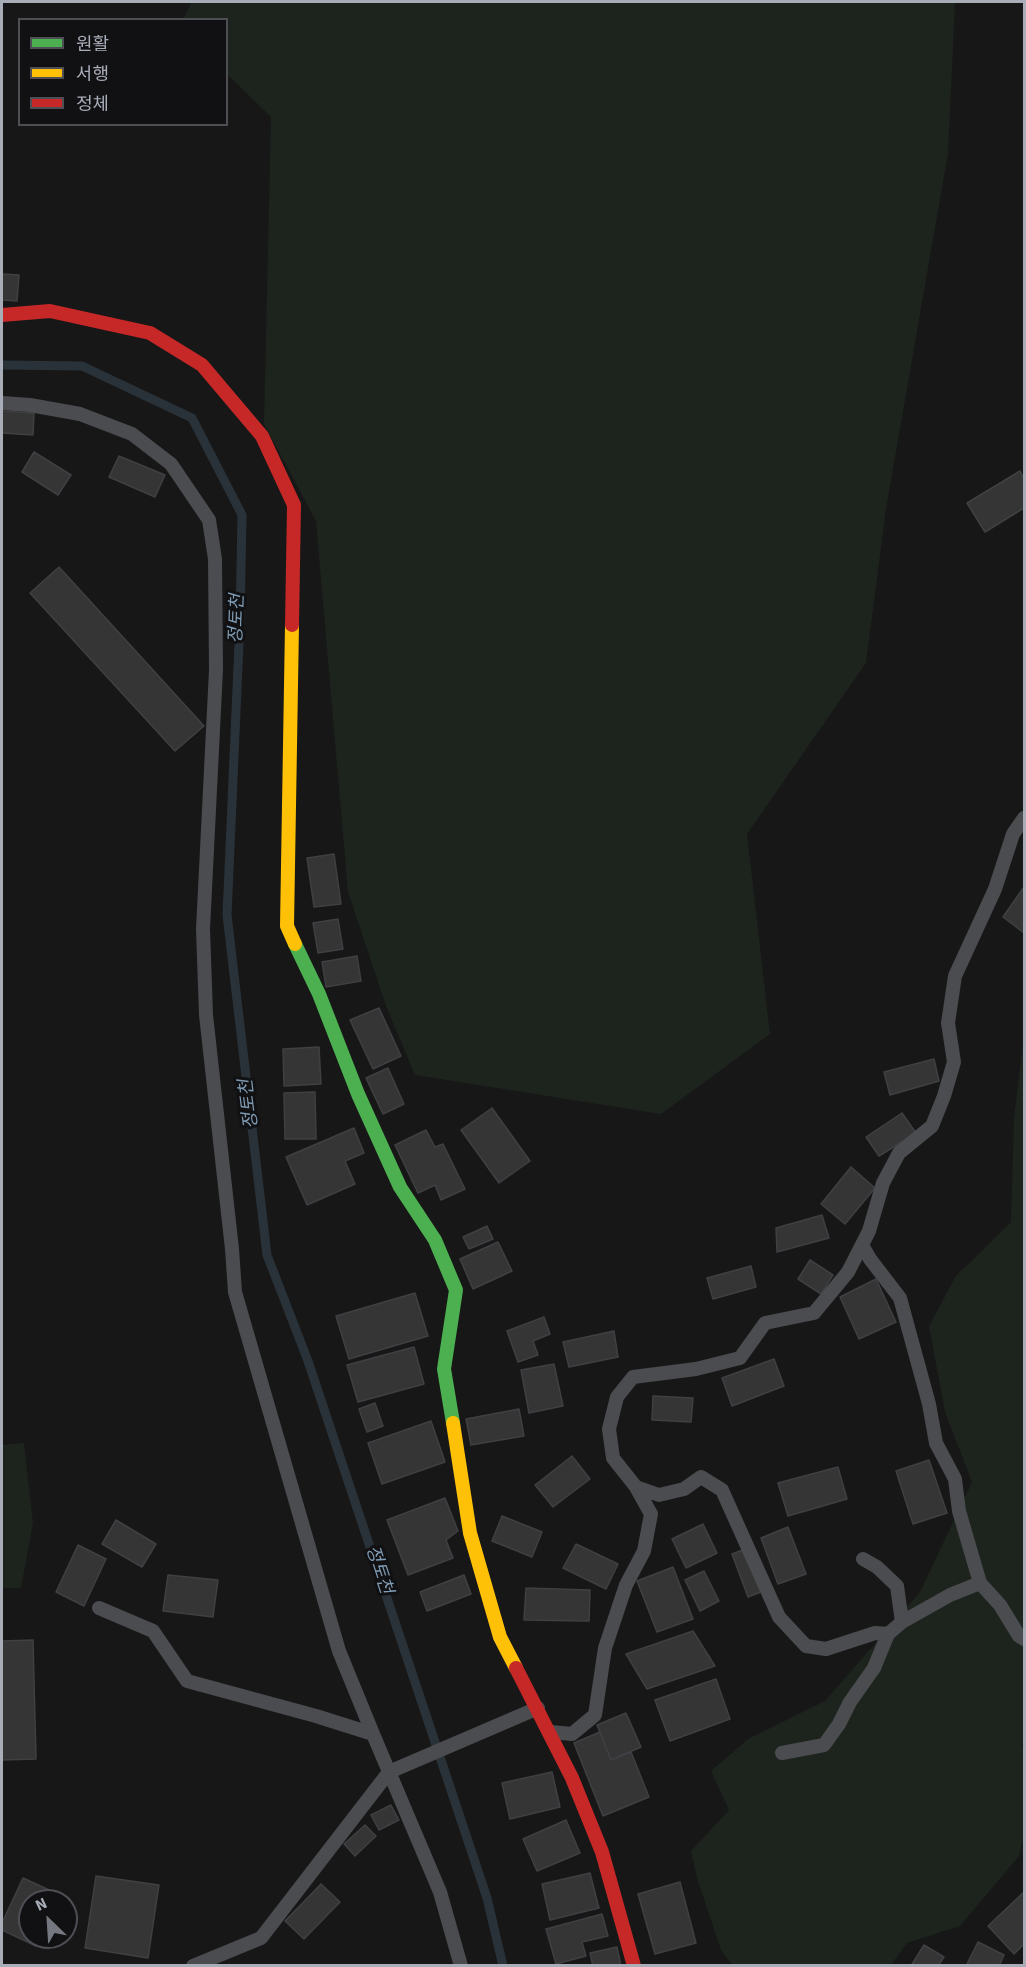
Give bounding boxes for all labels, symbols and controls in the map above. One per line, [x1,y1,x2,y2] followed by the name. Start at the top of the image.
[18,18,228,126] legend
[76,32,109,57] text: 원활
[76,62,109,87] text: 서행
[76,92,109,117] text: 정체
[226,594,250,644] water label: 정토천
[236,1078,264,1130] water label: 정토천
[360,1543,396,1597] water label: 정토천
[18,1889,78,1949] north arrow
[32,1892,51,1917] text: N

